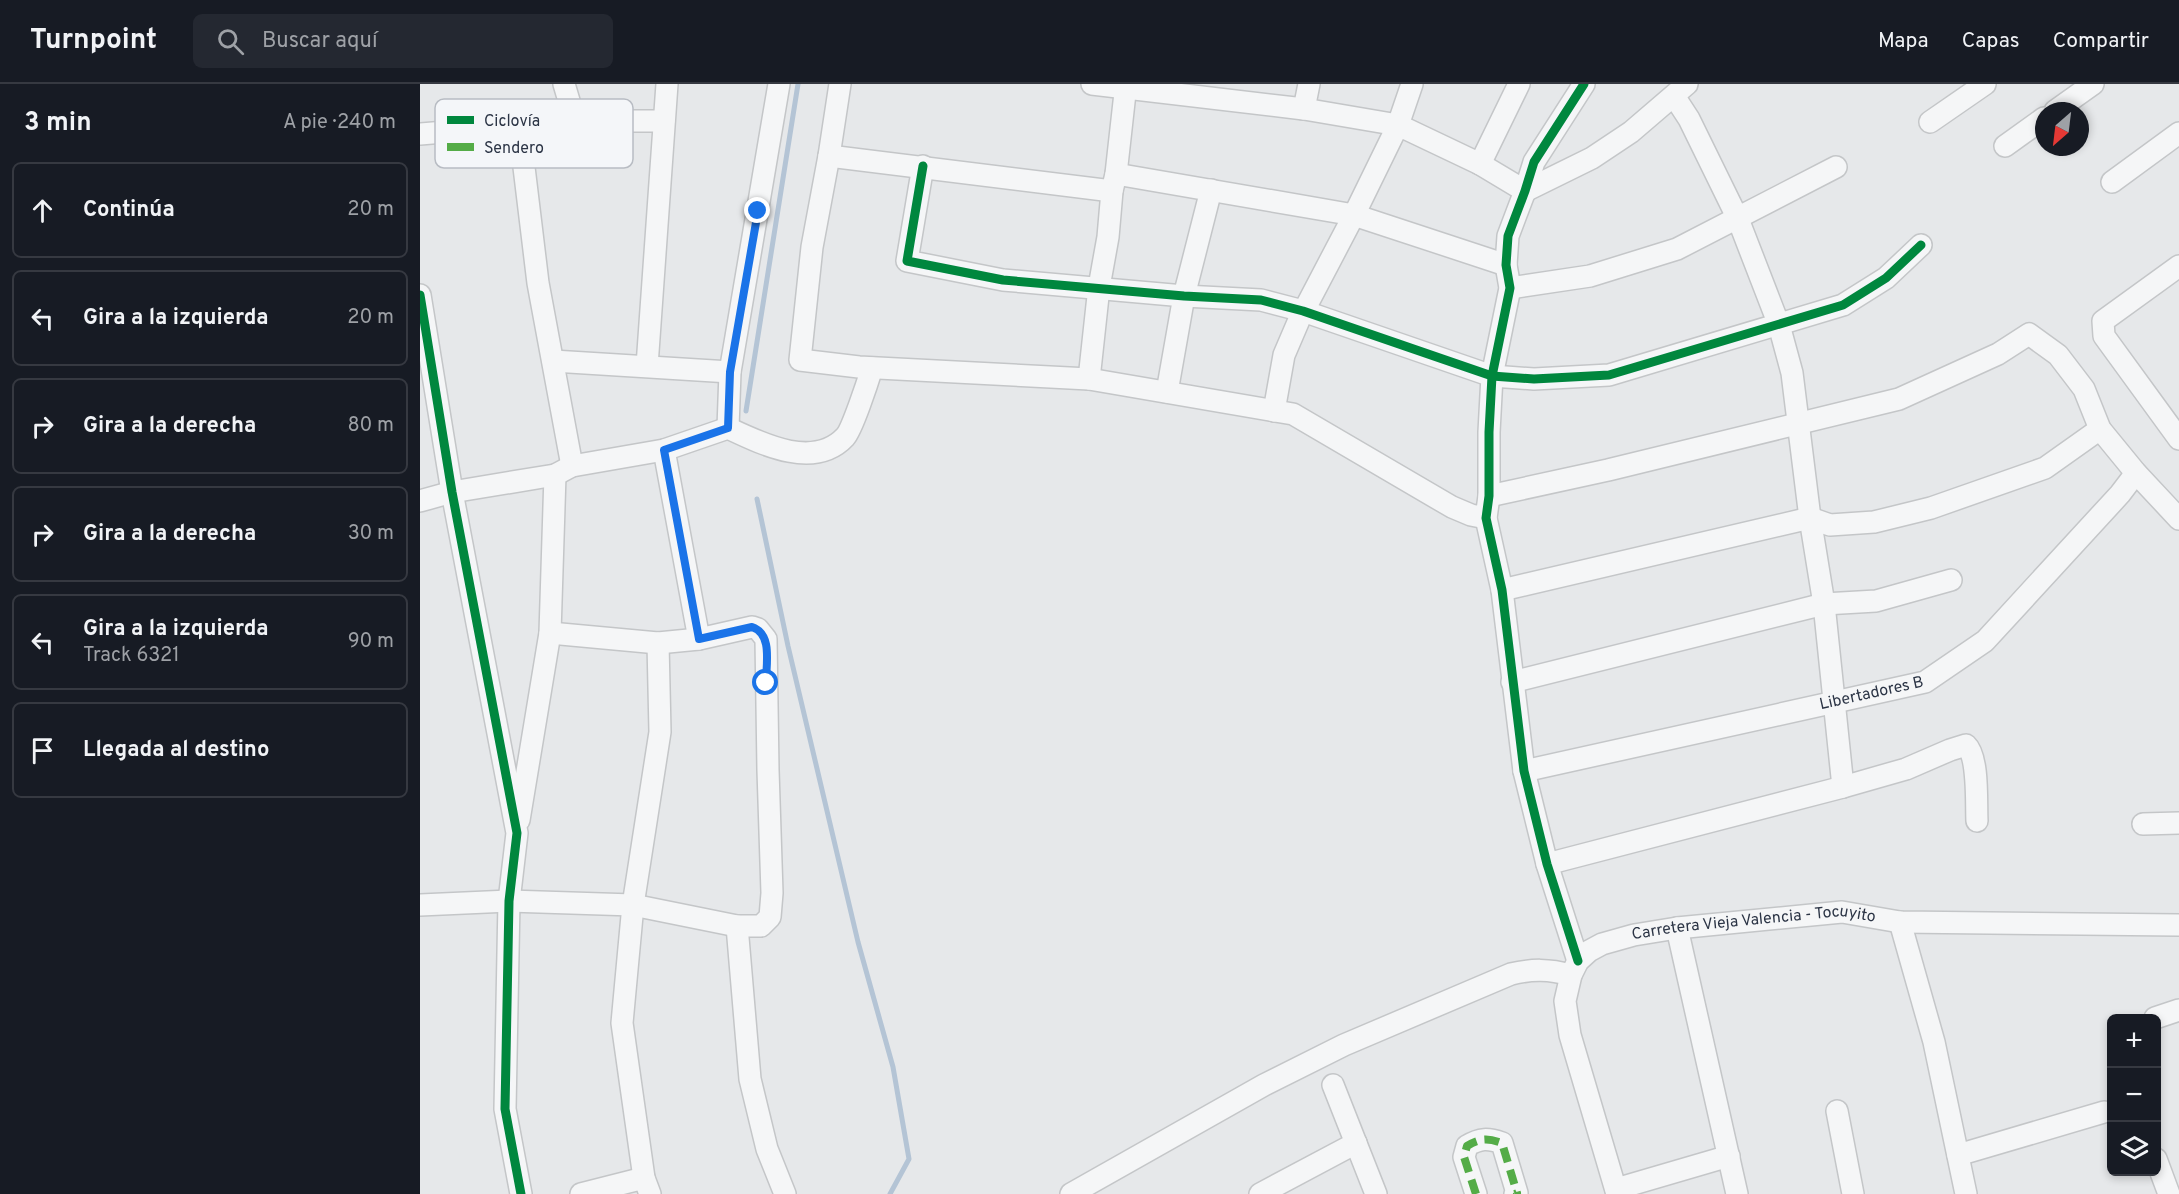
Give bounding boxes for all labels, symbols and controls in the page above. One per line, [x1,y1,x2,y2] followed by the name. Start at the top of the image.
[193,14,613,68] search box
[30,23,157,59] text: Turnpoint
[214,25,247,58] icon: search
[262,28,377,55] text: Buscar aquí
[1878,28,1929,55] text: Mapa
[1962,28,2020,55] text: Capas
[2053,28,2149,55] text: Compartir
[435,99,633,168] legend
[2035,102,2089,156] north arrow
[24,107,92,140] text: 3 min
[283,110,396,136] text: A pie · 240 m
[484,112,540,132] text: Ciclovía
[484,139,544,159] text: Sendero
[26,194,59,227] icon: ahead
[83,197,175,224] text: Continúa
[347,197,394,223] text: 20 m
[744,197,770,223] route end
[26,302,59,335] icon: left
[83,305,269,332] text: Gira a la izquierda
[347,305,394,331] text: 20 m
[26,410,59,443] icon: right
[83,413,256,440] text: Gira a la derecha
[348,413,394,439] text: 80 m
[26,518,59,551] icon: right
[83,521,256,548] text: Gira a la derecha
[348,521,394,547] text: 30 m
[83,616,269,643] text: Gira a la izquierda
[26,626,59,659] icon: left
[348,629,394,655] text: 90 m
[83,643,180,669] text: Track 6321
[752,669,778,695] route start
[1818,673,1925,715] street label: Libertadores B
[26,734,59,767] icon: arrive
[83,737,269,764] text: Llegada al destino
[1630,902,1877,945] street label: Carretera Vieja Valencia - Tocuyito
[2107,1014,2161,1176] map controls
[2107,1014,2161,1068] button: +
[2107,1068,2161,1122] button: −
[2107,1122,2161,1176] button: layers

